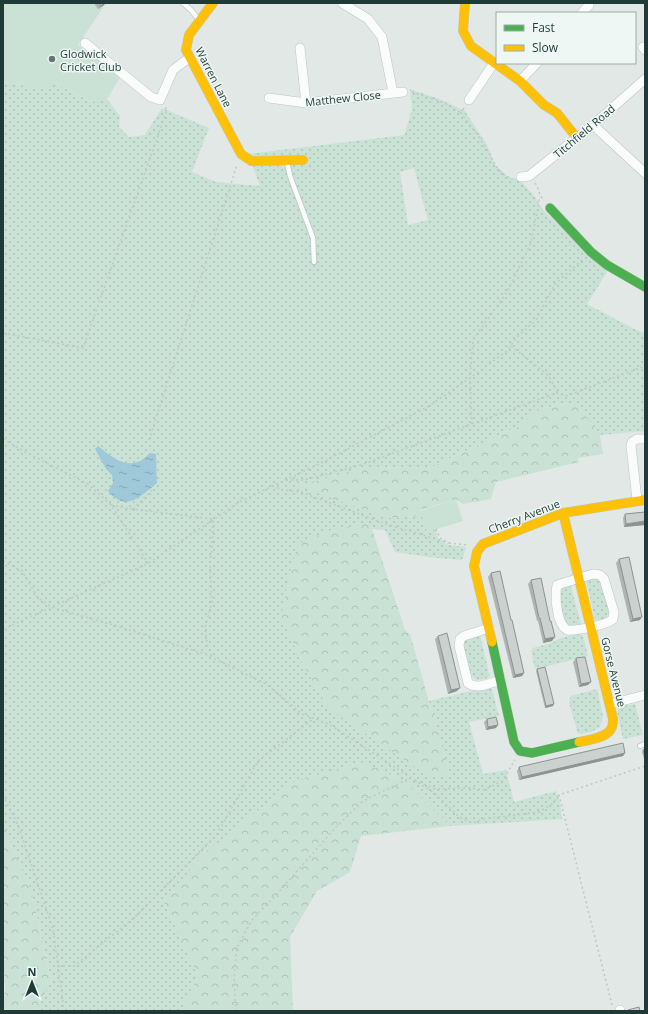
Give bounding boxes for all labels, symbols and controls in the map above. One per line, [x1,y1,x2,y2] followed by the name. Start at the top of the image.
[496,12,636,64] legend
[532,19,555,36] text: Fast
[532,39,559,56] text: Slow
[192,44,236,110] street label: Warren Lane
[60,46,122,74] place label: Glodwick Cricket Club
[47,54,57,64] marker: Glodwick Cricket Club
[304,87,382,109] street label: Matthew Close
[550,101,618,161] street label: Titchfield Road
[486,495,562,537] street label: Cherry Avenue
[598,635,630,709] street label: Gorse Avenue
[12,962,52,1002] north arrow
[28,964,36,979] text: N

